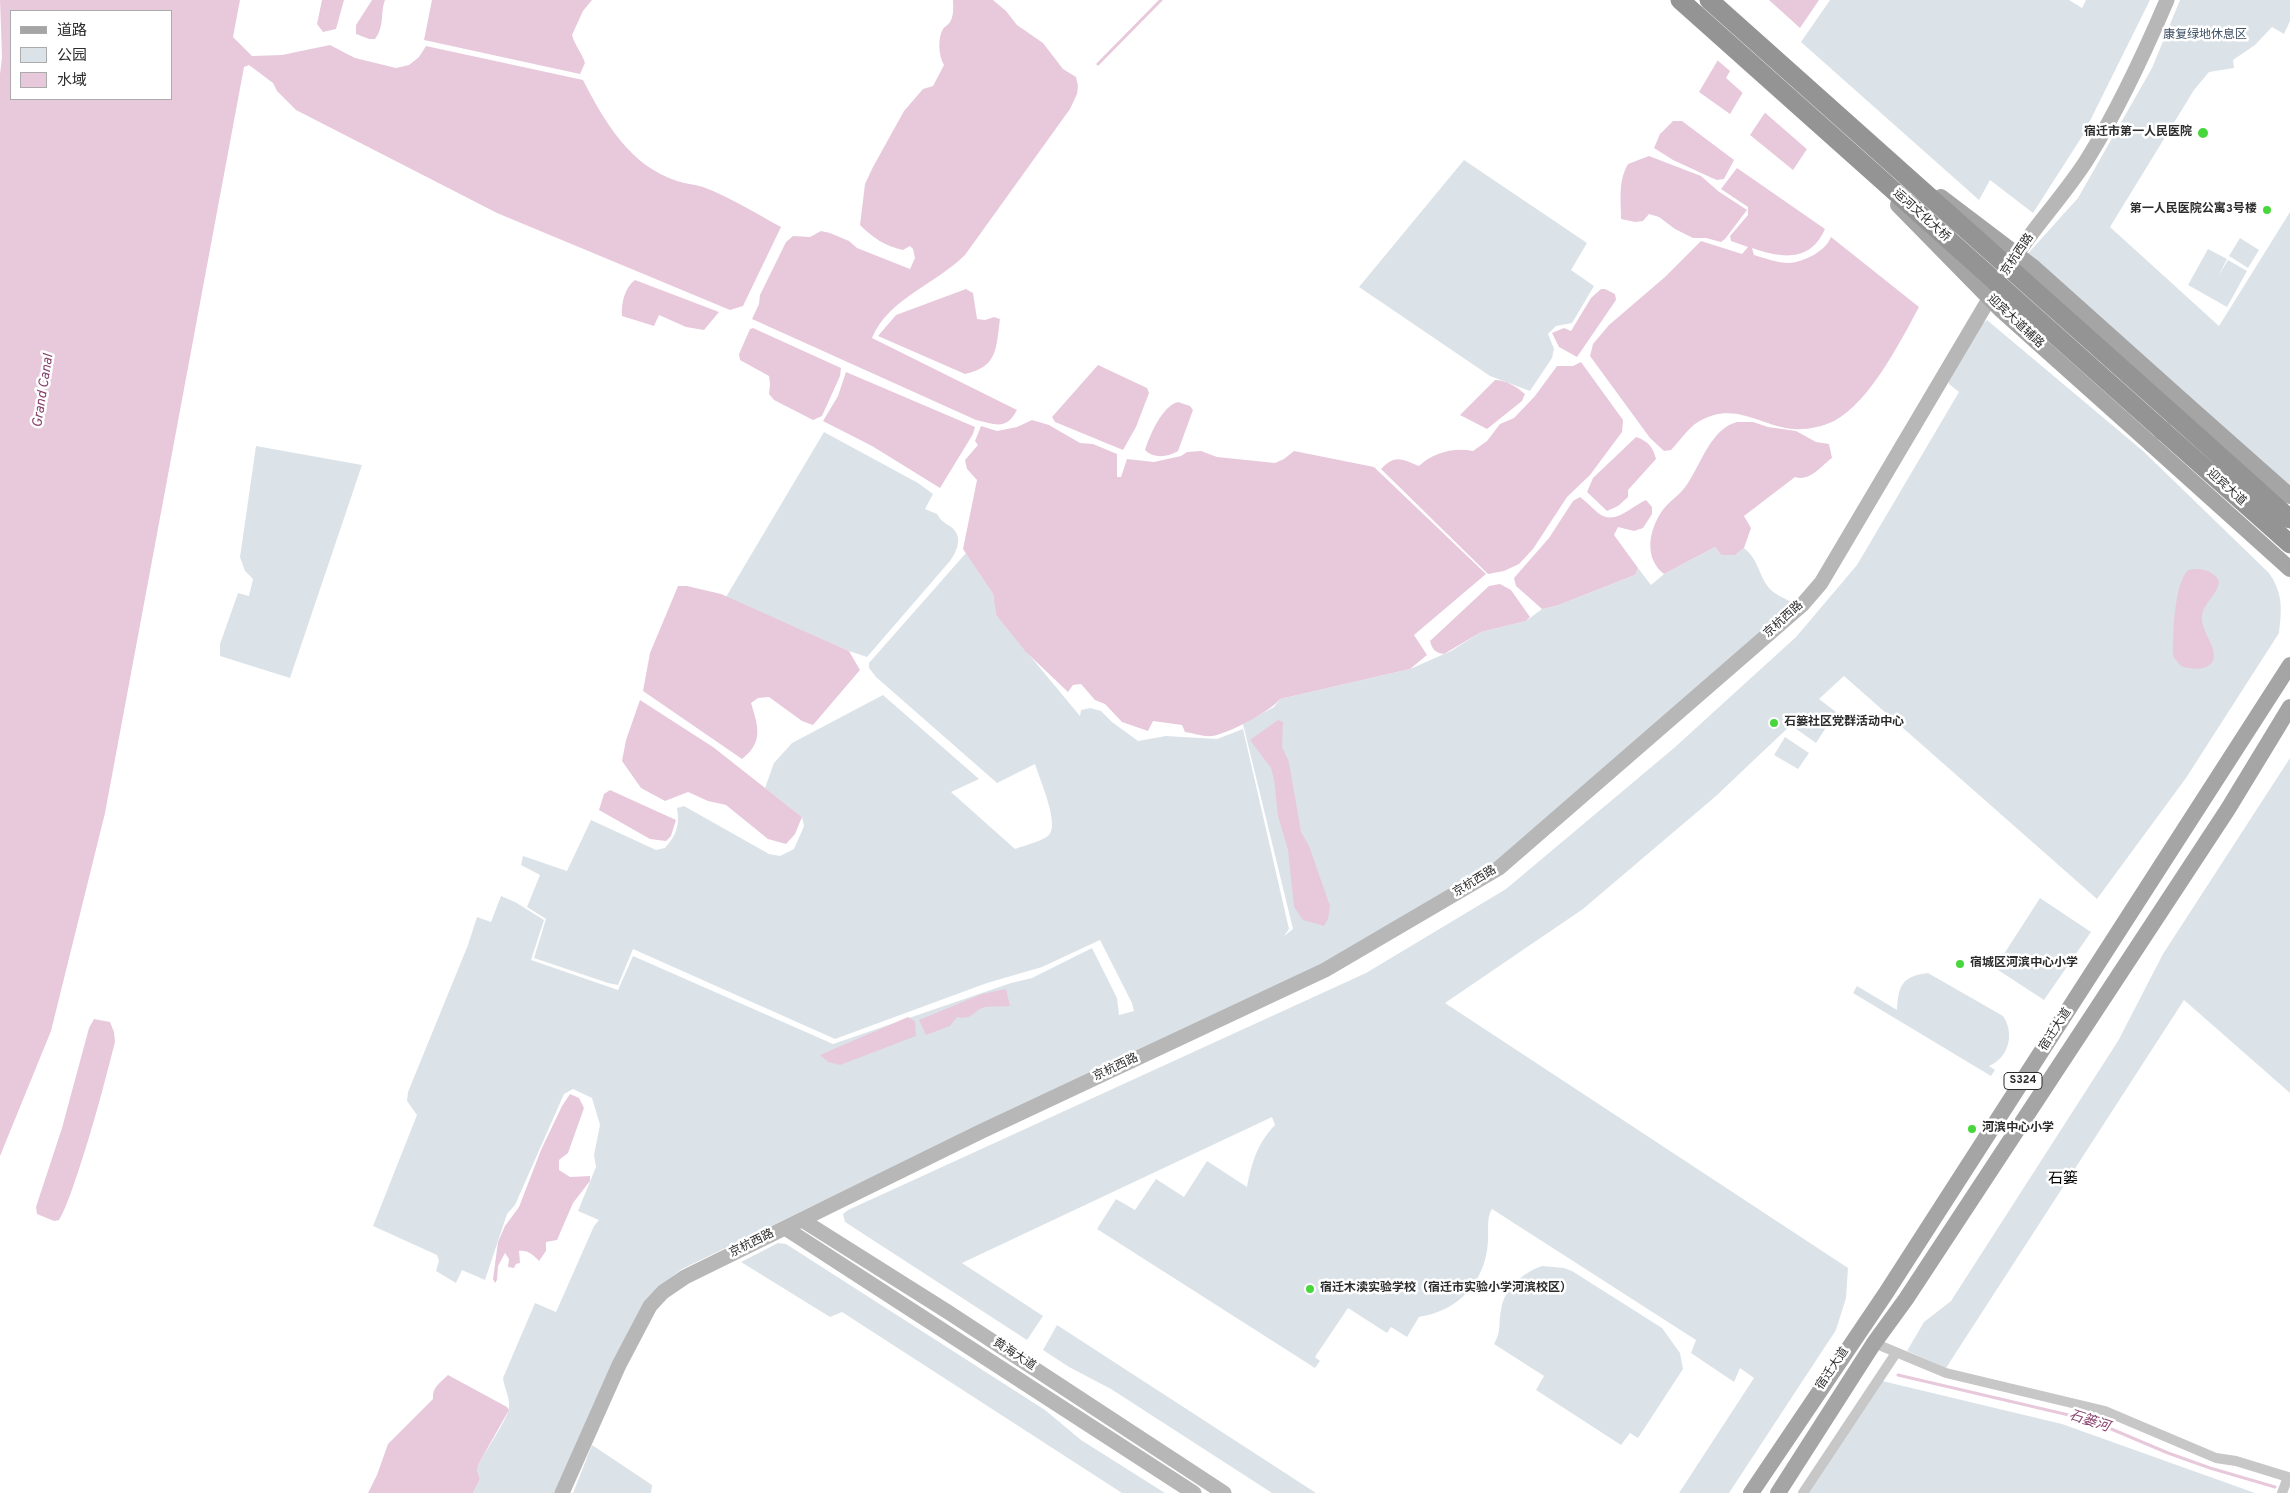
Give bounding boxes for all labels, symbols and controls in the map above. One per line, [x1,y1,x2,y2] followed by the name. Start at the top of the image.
[10,10,172,100] legend
[57,22,87,41] text: 道路
[2163,29,2247,43] park label: 康复绿地休息区
[57,47,87,66] text: 公园
[57,72,87,91] text: 水域
[2084,126,2192,140] place label: 宿迁市第一人民医院
[2196,126,2210,140] marker: 宿迁市第一人民医院
[1889,187,1953,245] street label: 运河文化大桥
[2130,203,2257,217] place label: 第一人民医院公寓3号楼
[2261,204,2273,216] marker: 第一人民医院公寓3号楼
[1999,231,2037,279] street label: 京杭西路
[1984,292,2046,352] street label: 迎宾大道辅路
[30,353,58,429] water label: Grand Canal
[2203,467,2249,509] street label: 迎宾大道
[1761,599,1807,641] street label: 京杭西路
[1784,716,1904,730] place label: 石篓社区党群活动中心
[1768,717,1780,729] marker: 石篓社区党群活动中心
[1451,863,1499,901] street label: 京杭西路
[1970,957,2078,971] place label: 宿城区河滨中心小学
[1954,958,1966,970] marker: 宿城区河滨中心小学
[2037,1006,2075,1054] street label: 宿迁大道
[1091,1051,1141,1085] street label: 京杭西路
[2004,1072,2042,1090] road number: S324
[1982,1122,2054,1136] place label: 河滨中心小学
[1966,1123,1978,1135] marker: 河滨中心小学
[2048,1171,2078,1189] district label: 石篓
[727,1227,777,1261] street label: 京杭西路
[1320,1282,1572,1296] place label: 宿迁木渎实验学校（宿迁市实验小学河滨校区）
[1304,1283,1316,1295] marker: 宿迁木渎实验学校（宿迁市实验小学河滨校区）
[990,1336,1038,1374] street label: 黄海大道
[1814,1345,1852,1393] street label: 宿迁大道
[2066,1408,2112,1436] water label: 石篓河

